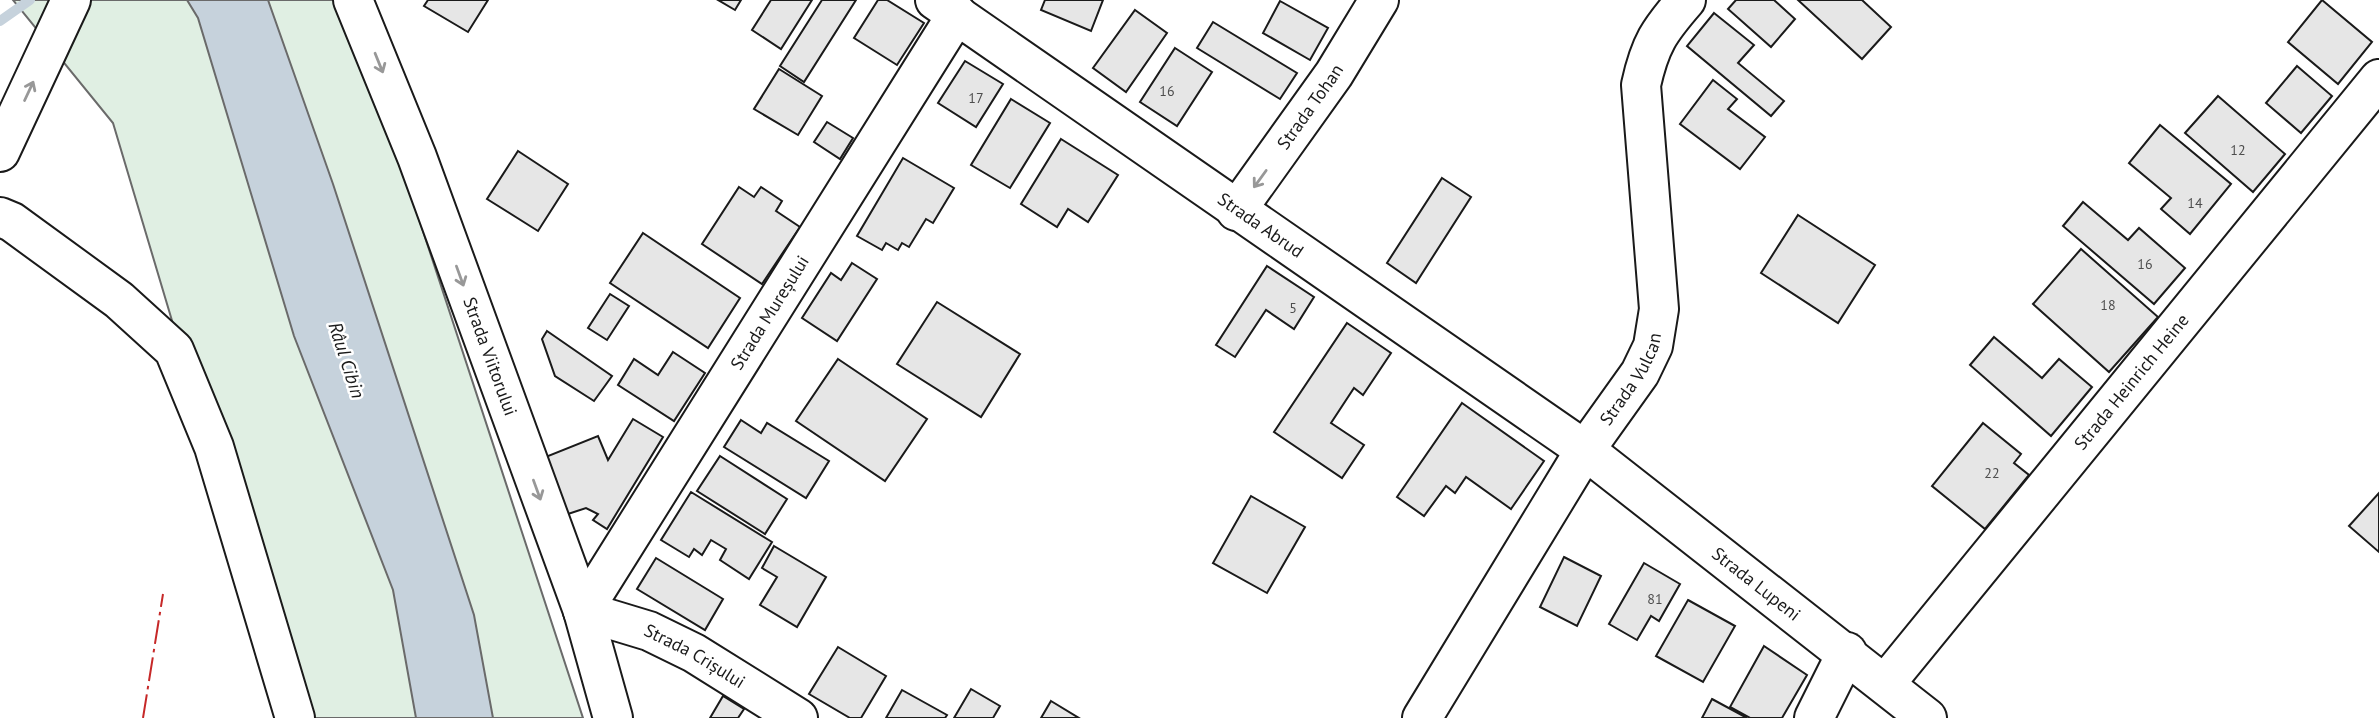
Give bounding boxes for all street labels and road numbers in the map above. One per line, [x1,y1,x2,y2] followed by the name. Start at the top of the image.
[1272,60,1348,154] street label: Strada Tohan
[1213,187,1308,263] street label: Strada Abrud
[725,251,814,374] street label: Strada Mureșului
[458,294,523,419] street label: Strada Viitorului
[2069,309,2194,454] street label: Strada Heinrich Heine
[1594,331,1666,430] street label: Strada Vulcan
[1707,542,1805,626] street label: Strada Lupeni
[641,618,750,693] street label: Strada Crișului

